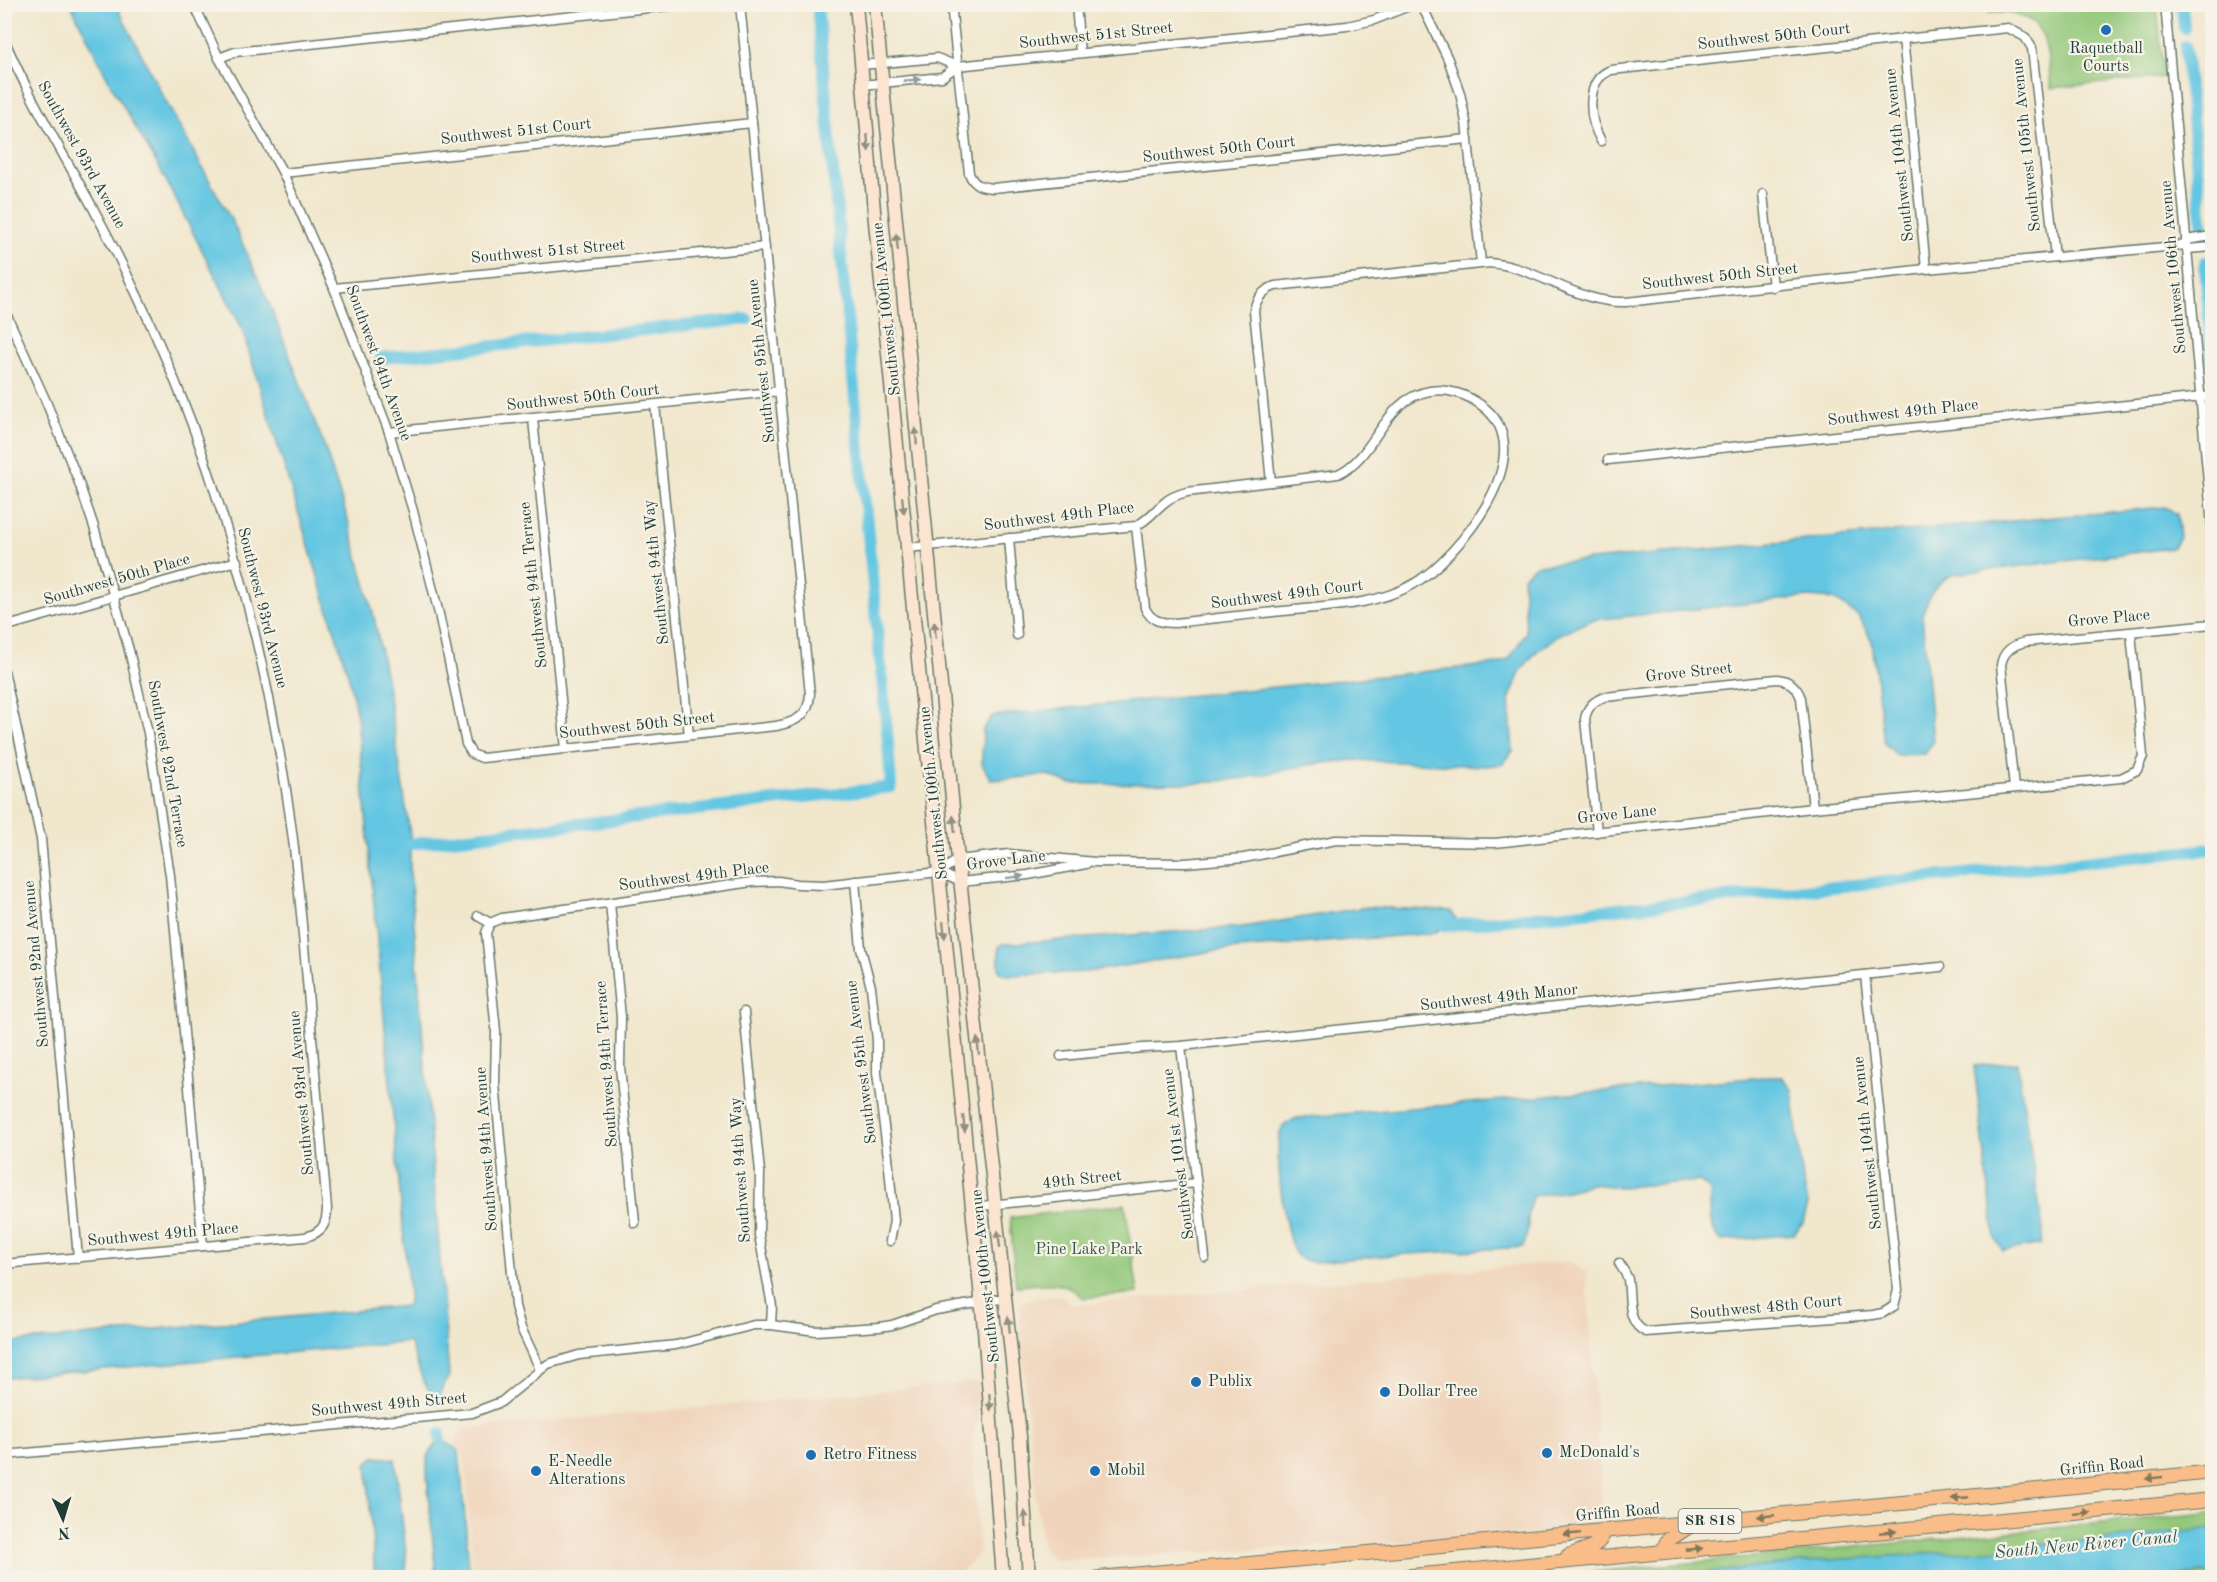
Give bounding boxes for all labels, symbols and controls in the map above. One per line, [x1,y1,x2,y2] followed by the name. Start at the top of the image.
[1018,20,1174,52] street label: Southwest 51st Street
[1697,21,1852,53] street label: Southwest 50th Court
[2099,23,2113,37] marker: Raquetball Courts
[2069,41,2143,75] place label: Raquetball Courts
[2010,58,2044,232] street label: Southwest 105th Avenue
[1883,68,1917,242] street label: Southwest 104th Avenue
[902,75,921,85] one-way arrow
[34,79,128,231] street label: Southwest 93rd Avenue
[440,116,593,148] street label: Southwest 51st Court
[863,133,873,152] one-way arrow
[1142,134,1297,166] street label: Southwest 50th Court
[2158,180,2190,354] street label: Southwest 106th Avenue
[870,222,904,396] street label: Southwest 100th Avenue
[892,232,902,251] one-way arrow
[470,237,626,267] street label: Southwest 51st Street
[1641,261,1799,293] street label: Southwest 50th Street
[745,278,779,444] street label: Southwest 95th Avenue
[342,283,414,443] street label: Southwest 94th Avenue
[506,382,661,414] street label: Southwest 50th Court
[1827,397,1979,429] street label: Southwest 49th Place
[911,426,921,445] one-way arrow
[898,496,908,515] one-way arrow
[641,498,673,645] street label: Southwest 94th Way
[983,500,1135,534] street label: Southwest 49th Place
[517,501,551,669] street label: Southwest 94th Terrace
[234,526,290,690] street label: Southwest 93rd Avenue
[42,551,192,609] street label: Southwest 50th Place
[1210,578,1365,612] street label: Southwest 49th Court
[2067,607,2151,631] street label: Grove Place
[930,620,940,639] one-way arrow
[1645,660,1734,686] street label: Grove Street
[144,679,190,849] street label: Southwest 92nd Terrace
[917,706,951,880] street label: Southwest 100th Avenue
[558,710,716,742] street label: Southwest 50th Street
[1577,803,1657,827] street label: Grove Lane
[949,814,959,833] one-way arrow
[966,848,1046,874] street label: Grove Lane
[618,860,770,894] street label: Southwest 49th Place
[1006,872,1025,881] one-way arrow
[22,880,52,1048] street label: Southwest 92nd Avenue
[939,921,949,940] one-way arrow
[844,979,880,1145] street label: Southwest 95th Avenue
[593,980,621,1148] street label: Southwest 94th Terrace
[1419,982,1579,1014] street label: Southwest 49th Manor
[287,1010,317,1176] street label: Southwest 93rd Avenue
[973,1036,983,1055] one-way arrow
[1851,1056,1885,1230] street label: Southwest 104th Avenue
[473,1066,501,1232] street label: Southwest 94th Avenue
[1161,1067,1197,1241] street label: Southwest 101st Avenue
[728,1096,754,1243] street label: Southwest 94th Way
[959,1115,969,1134] one-way arrow
[1042,1168,1123,1192] street label: 49th Street
[969,1189,1003,1363] street label: Southwest 100th Avenue
[87,1220,239,1250] street label: Southwest 49th Place
[994,1230,1004,1249] one-way arrow
[1035,1242,1143,1258] park label: Pine Lake Park
[1689,1293,1844,1323] street label: Southwest 48th Court
[1004,1315,1013,1334] one-way arrow
[1208,1374,1253,1390] place label: Publix
[1189,1375,1203,1389] marker: Publix
[1397,1384,1478,1400] place label: Dollar Tree
[1378,1385,1392,1399] marker: Dollar Tree
[310,1390,468,1420] street label: Southwest 49th Street
[986,1393,995,1412] one-way arrow
[1559,1445,1640,1461] place label: McDonald's
[1540,1446,1554,1460] marker: McDonald's
[823,1447,917,1463] place label: Retro Fitness
[804,1448,818,1462] marker: Retro Fitness
[548,1454,625,1488] place label: E-Needle Alterations
[2059,1455,2145,1479] street label: Griffin Road
[1107,1463,1145,1479] place label: Mobil
[529,1464,543,1478] marker: E-Needle Alterations
[1088,1464,1102,1478] marker: Mobil
[2145,1473,2164,1483] one-way arrow
[33,1489,93,1549] north arrow
[1951,1493,1970,1503] one-way arrow
[1575,1501,1661,1525] street label: Griffin Road
[2073,1508,2092,1518] one-way arrow
[1678,1509,1742,1533] road number: SR 818
[1021,1510,1030,1529] one-way arrow
[1757,1511,1776,1521] one-way arrow
[56,1524,71,1540] text: N
[1879,1527,1898,1537] one-way arrow
[1994,1528,2179,1562] water label: South New River Canal
[1562,1529,1581,1539] one-way arrow
[1684,1544,1703,1554] one-way arrow

